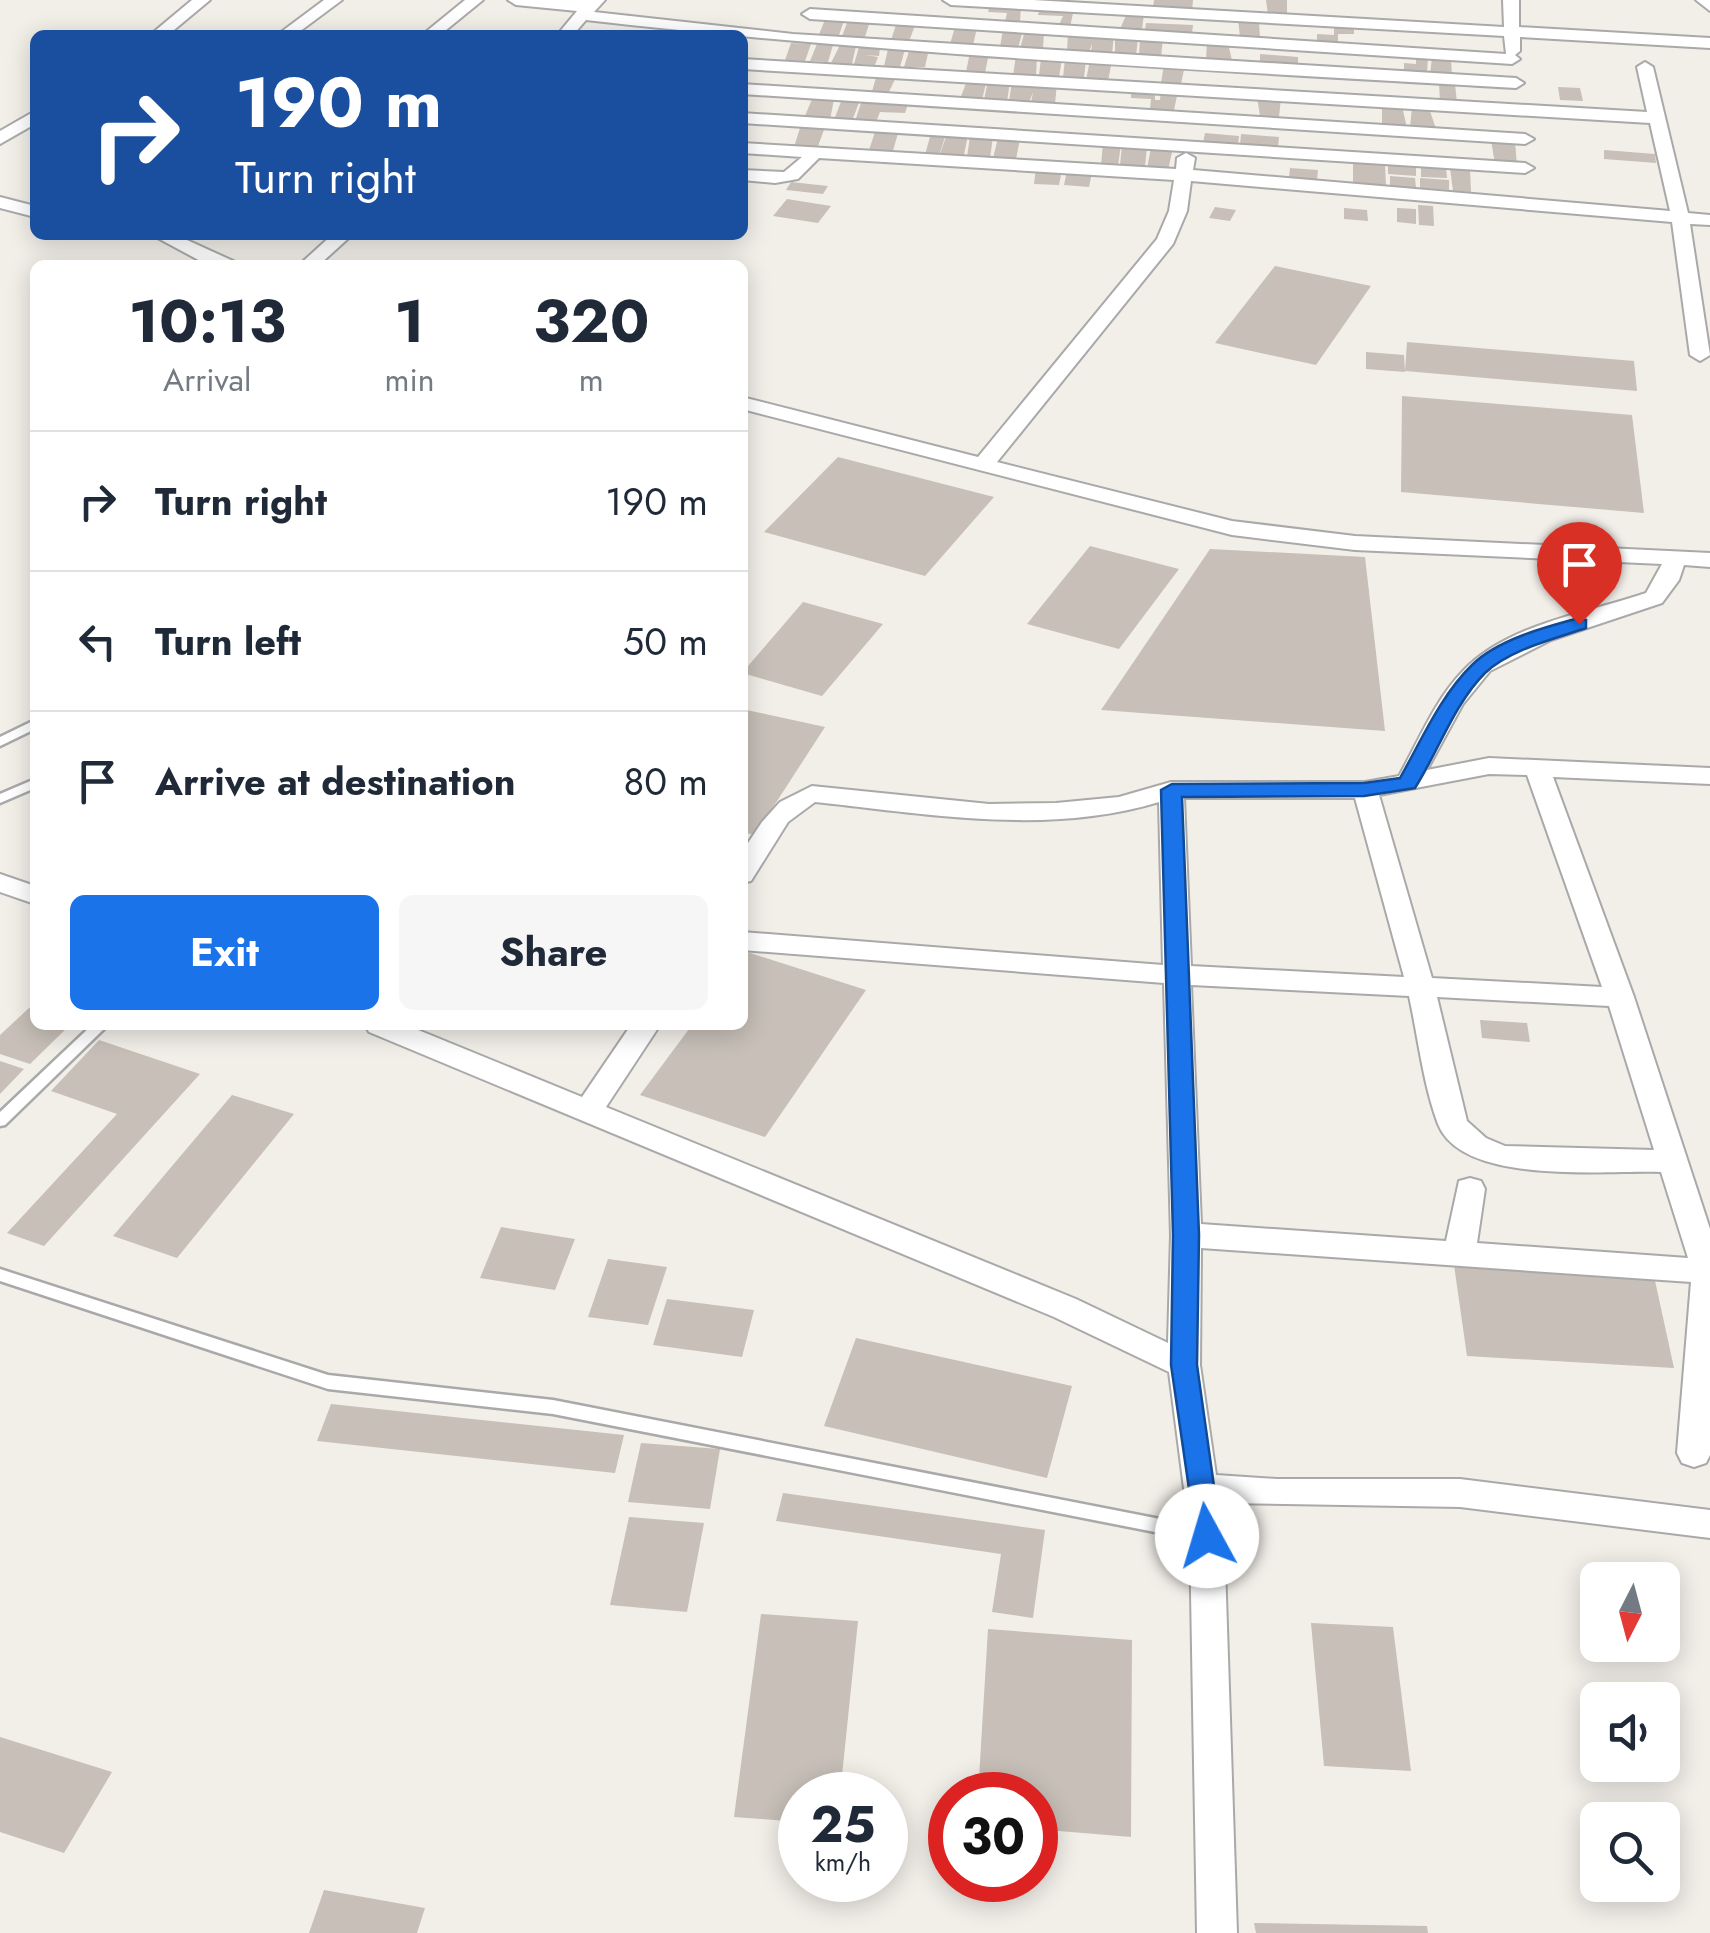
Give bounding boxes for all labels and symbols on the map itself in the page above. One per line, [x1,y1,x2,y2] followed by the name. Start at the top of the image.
[1537,522,1622,625] pin
[1155,1484,1259,1588] position arrow
[1580,1562,1680,1662] north arrow
[928,1772,1058,1902] speed limit sign: 30

